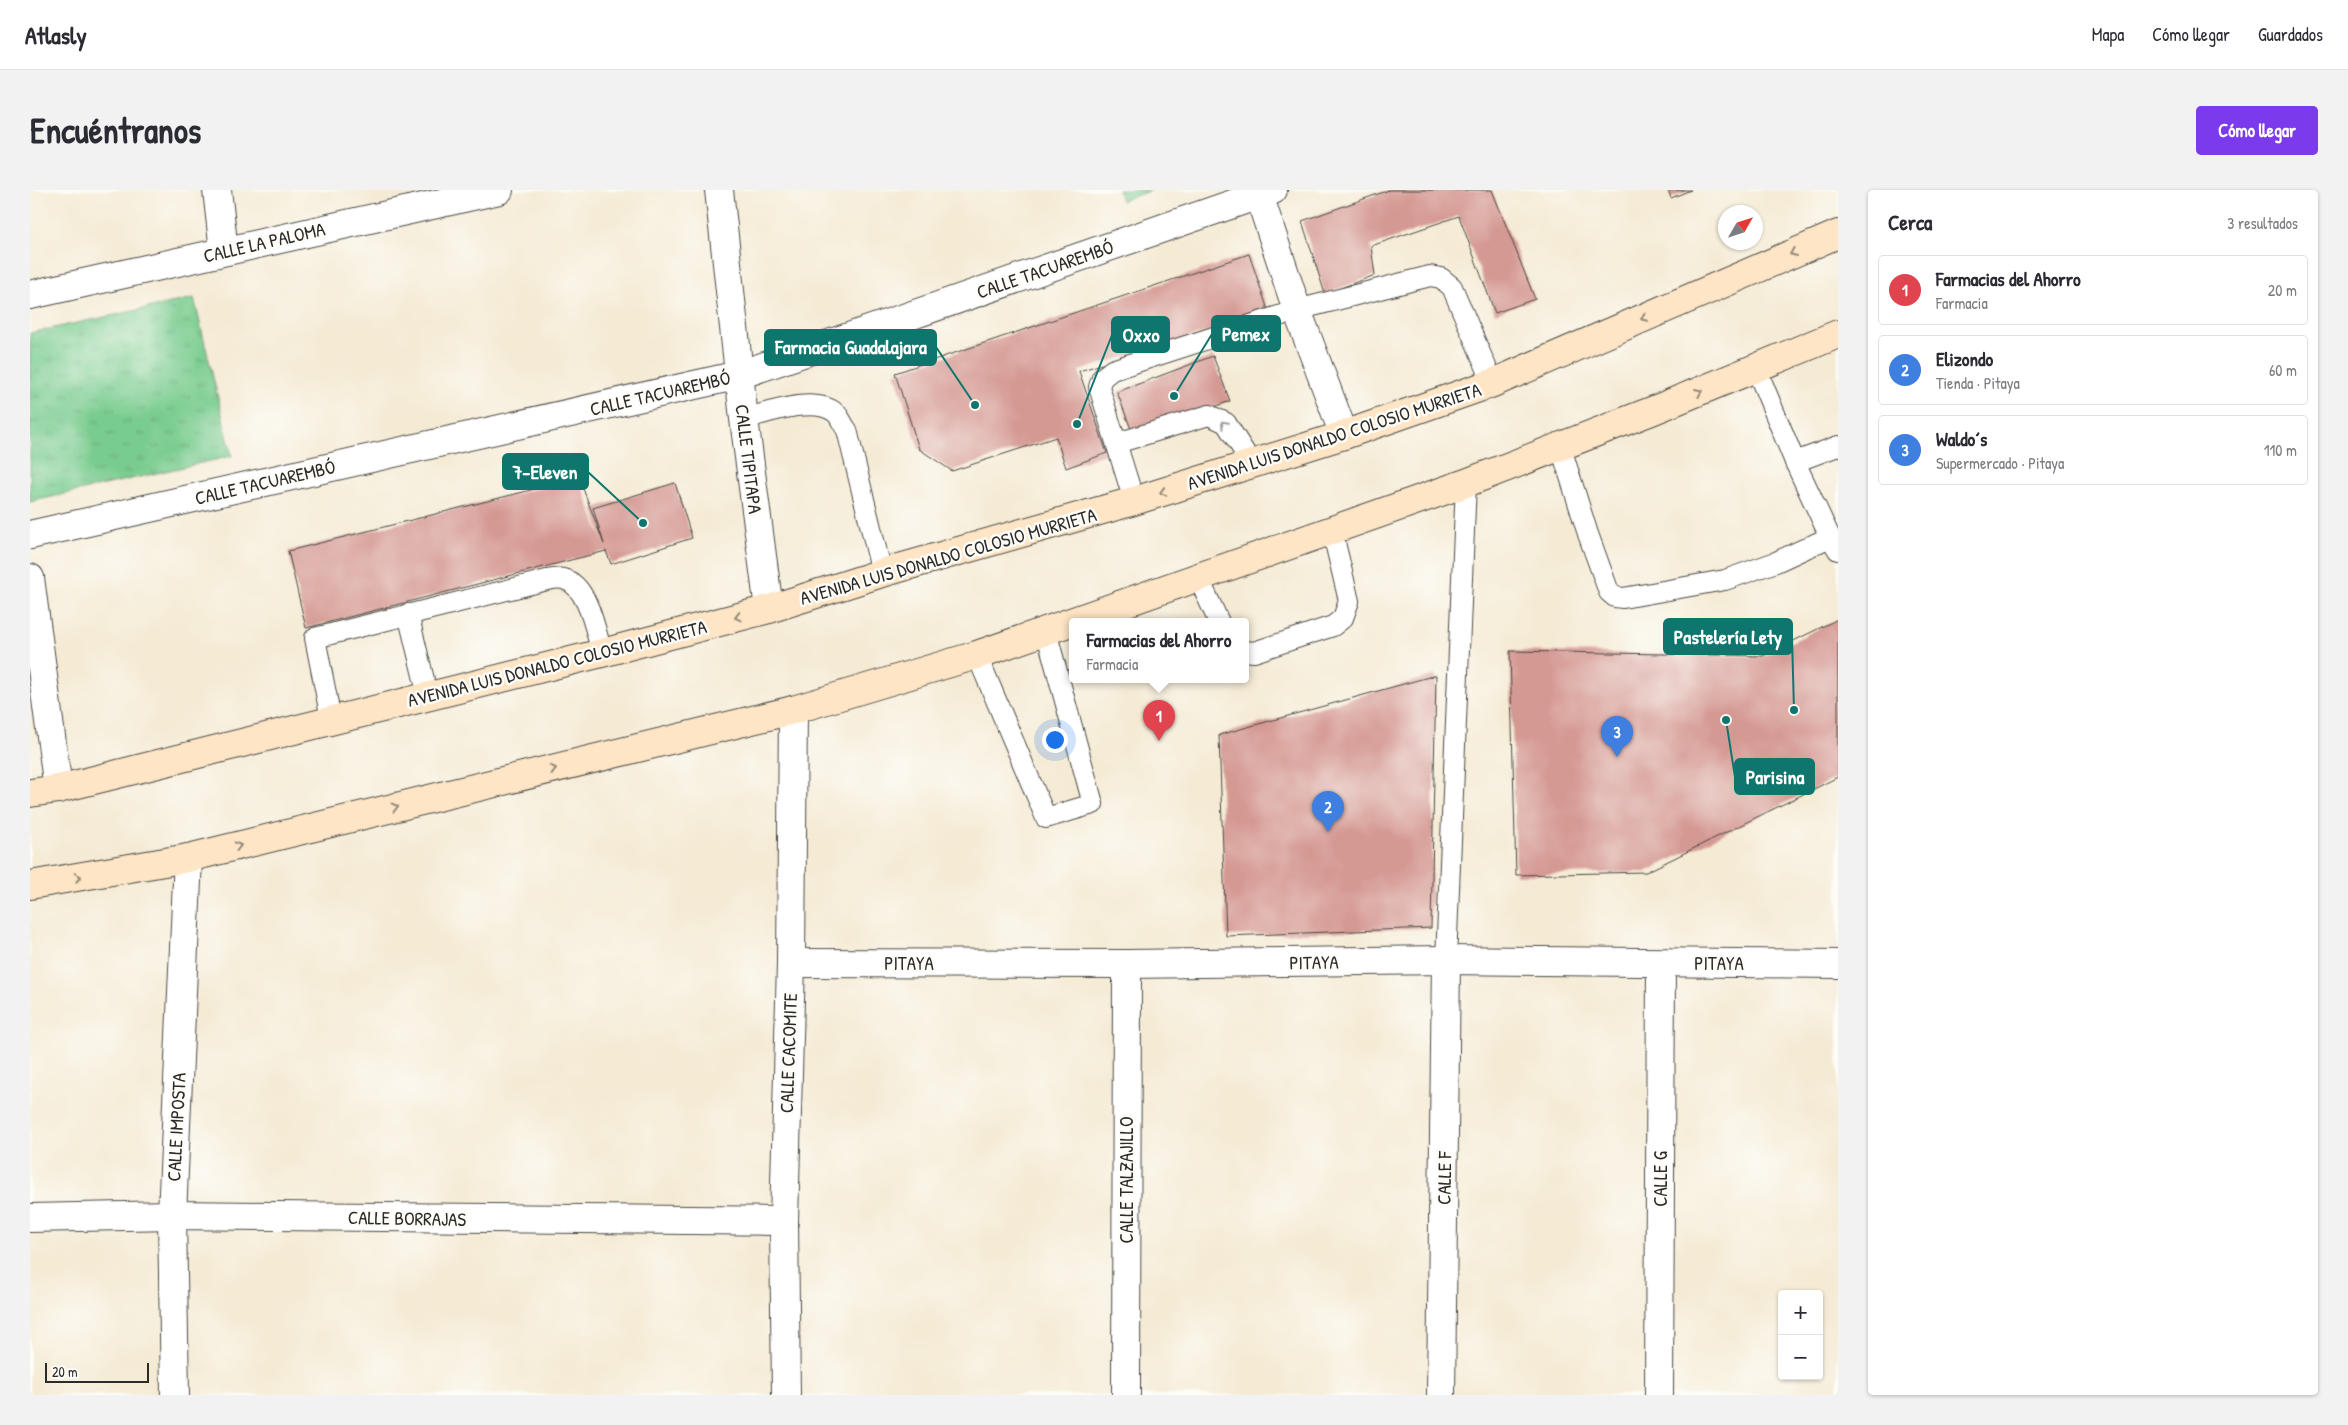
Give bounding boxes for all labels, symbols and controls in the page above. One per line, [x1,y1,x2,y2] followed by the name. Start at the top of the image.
[25,19,87,51] text: Atlasly
[2092,22,2124,47] text: Mapa
[2152,22,2230,47] text: Cómo llegar
[2258,22,2323,47] text: Guardados
[2196,106,2318,155] button: Cómo llegar
[30,107,201,154] text: Encuéntranos
[1718,205,1763,250] north arrow
[1888,208,1932,237] text: Cerca
[2227,212,2298,234] text: 3 resultados
[201,215,327,269] street label: CALLE LA PALOMA
[973,233,1117,305] street label: CALLE TACUAREMBÓ
[1789,247,1798,258] one-way arrow
[1936,266,2081,292] text: Farmacias del Ahorro
[1902,279,1908,301] text: 1
[2268,279,2297,301] text: 20 m
[1936,292,1988,314] text: Farmacia
[1640,311,1649,322] one-way arrow
[1212,316,1280,351] callout: Pemex
[1112,317,1169,352] callout: Oxxo
[1222,320,1270,347] text: Pemex
[1122,321,1160,348] text: Oxxo
[765,330,936,365] callout: Farmacia Guadalajara
[774,333,927,360] text: Farmacia Guadalajara
[1936,346,1993,372] text: Elizondo
[1901,359,1909,381] text: 2
[2269,359,2297,381] text: 60 m
[587,364,733,422] street label: CALLE TACUAREMBÓ
[1936,372,2020,394] text: Tienda · Pitaya
[1184,376,1484,496] street label: AVENIDA LUIS DONALDO COLOSIO MURRIETA
[1694,387,1703,398] one-way arrow
[729,403,769,515] street label: CALLE TIPITAPA
[1221,421,1230,430] one-way arrow
[1936,426,1987,452] text: Waldo´s
[1901,439,1909,461] text: 3
[2264,439,2297,461] text: 110 m
[1936,452,2064,474] text: Supermercado · Pitaya
[192,453,338,511] street label: CALLE TACUAREMBÓ
[503,454,588,489] callout: 7-Eleven
[511,458,578,485] text: 7-Eleven
[1159,486,1167,496] one-way arrow
[797,501,1099,611] street label: AVENIDA LUIS DONALDO COLOSIO MURRIETA
[734,611,743,622] one-way arrow
[405,613,709,713] street label: AVENIDA LUIS DONALDO COLOSIO MURRIETA
[1069,618,1249,683] popup
[1664,619,1792,654] callout: Pastelería Lety
[1674,623,1783,651] text: Pastelería Lety
[1087,627,1231,653] text: Farmacias del Ahorro
[1087,653,1138,675] text: Farmacia
[1143,700,1175,741] pin: 1
[1601,716,1633,757] pin: 3
[1042,727,1068,753] your location
[1735,759,1814,794] callout: Parisina
[1746,763,1805,790] text: Parisina
[549,764,558,775] one-way arrow
[1312,791,1344,832] pin: 2
[391,803,399,813] one-way arrow
[233,841,242,852] one-way arrow
[74,872,82,882] one-way arrow
[1289,949,1339,975] street label: PITAYA
[884,950,934,976] street label: PITAYA
[1694,950,1744,976] street label: PITAYA
[773,992,803,1114] street label: CALLE CACOMITE
[160,1072,192,1182] street label: CALLE IMPOSTA
[1113,1117,1139,1243] street label: CALLE TALZAJILLO
[1431,1150,1457,1205] street label: CALLE F
[1647,1151,1673,1207] street label: CALLE G
[348,1204,467,1232] street label: CALLE BORRAJAS
[1778,1290,1823,1380] map controls
[1778,1290,1823,1335] button: +
[1778,1335,1823,1380] button: −
[45,1360,149,1383] scale bar
[52,1362,78,1381] text: 20 m

